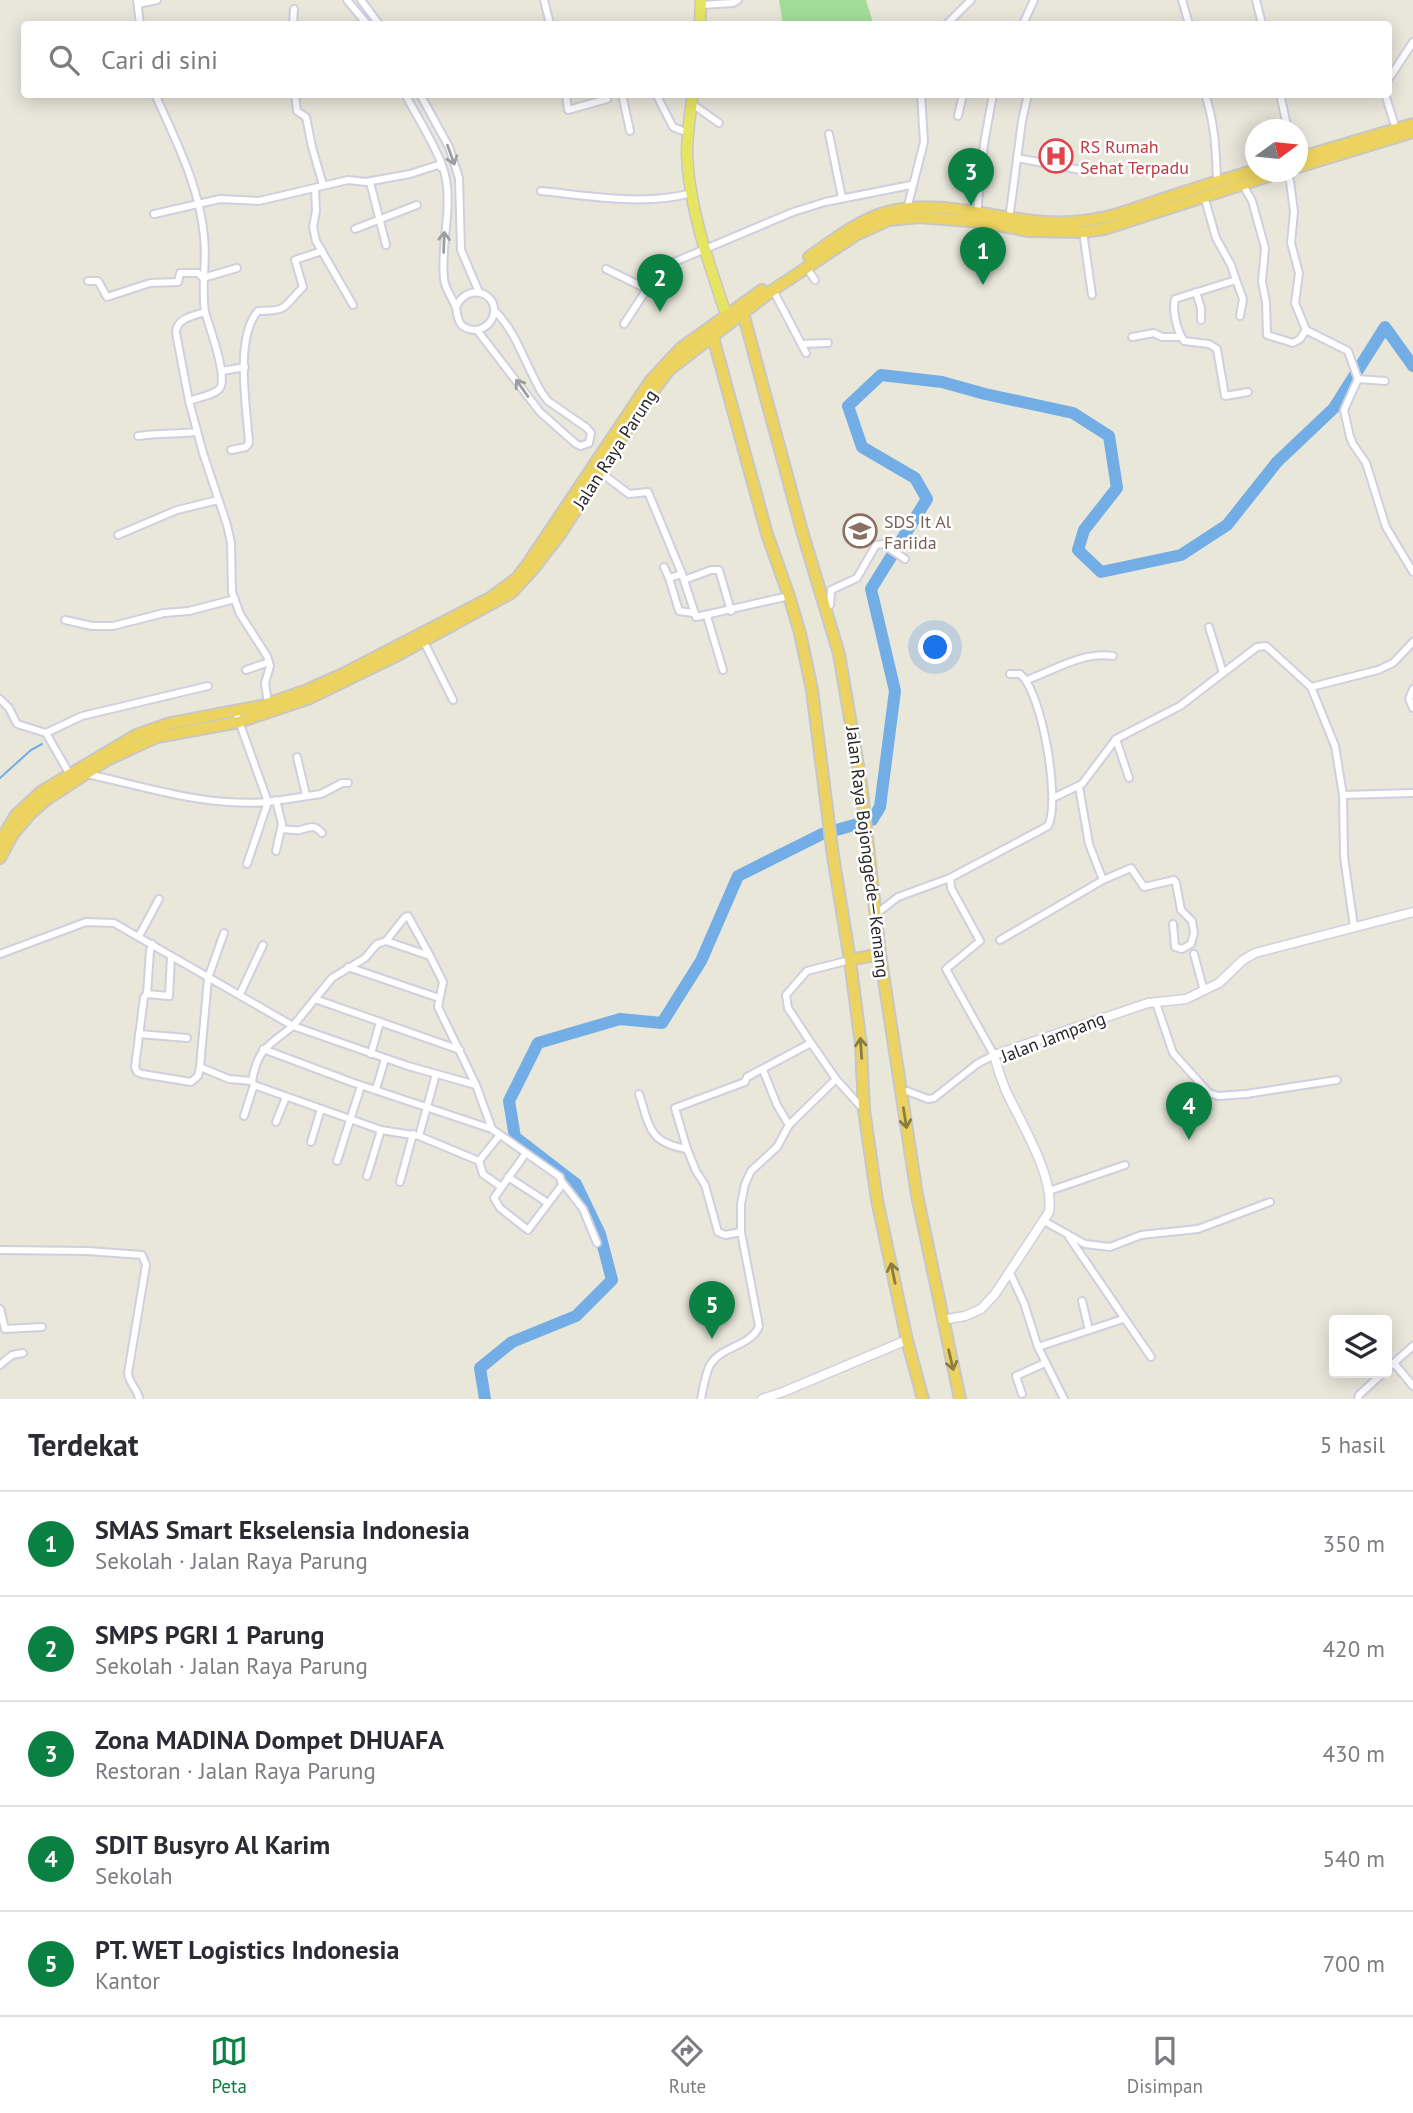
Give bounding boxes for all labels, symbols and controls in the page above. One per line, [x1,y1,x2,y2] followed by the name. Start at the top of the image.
[21,21,1392,98] search box
[45,41,83,79] icon: search
[101,43,218,76] text: Cari di sini
[1245,119,1308,182] north arrow
[1080,135,1189,179] place label: RS Rumah Sehat Terpadu
[1037,137,1075,175] hospital icon: RS Rumah Sehat Terpadu
[446,144,458,166] one-way arrow
[948,148,994,206] pin: 3
[960,227,1006,285] pin: 1
[438,231,451,254] one-way arrow
[637,254,683,312] pin: 2
[515,379,529,398] one-way arrow
[567,385,662,514] street label: Jalan Raya Parung
[884,510,952,554] place label: SDS It Al Fariida
[841,512,879,550] school or university icon: SDS It Al Fariida
[918,630,952,664] your location
[841,724,895,979] street label: Jalan Raya Bojonggede—Kemang
[997,1007,1108,1068] street label: Jalan Jampang
[854,1037,867,1060] one-way arrow
[1166,1082,1212,1140] pin: 4
[899,1106,912,1129] one-way arrow
[885,1262,899,1285] one-way arrow
[689,1281,735,1339] pin: 5
[1329,1315,1392,1378] map controls
[1329,1315,1392,1378] button: layers
[945,1348,958,1371] one-way arrow
[28,1425,138,1464] text: Terdekat
[1320,1430,1385,1459] text: 5 hasil
[95,1513,470,1546] text: SMAS Smart Ekselensia Indonesia
[44,1529,58,1558] text: 1
[1323,1529,1385,1558] text: 350 m
[95,1546,368,1575] text: Sekolah · Jalan Raya Parung
[95,1618,324,1651] text: SMPS PGRI 1 Parung
[44,1634,58,1663] text: 2
[1323,1634,1385,1663] text: 420 m
[95,1651,368,1680] text: Sekolah · Jalan Raya Parung
[95,1723,444,1756] text: Zona MADINA Dompet DHUAFA
[44,1739,58,1768] text: 3
[1323,1739,1385,1768] text: 430 m
[95,1756,376,1785] text: Restoran · Jalan Raya Parung
[95,1828,330,1861] text: SDIT Busyro Al Karim
[44,1844,58,1873] text: 4
[1323,1844,1385,1873] text: 540 m
[95,1861,173,1890] text: Sekolah
[95,1933,399,1966] text: PT. WET Logistics Indonesia
[44,1949,58,1978] text: 5
[1323,1949,1385,1978] text: 700 m
[95,1966,160,1995] text: Kantor
[210,2032,248,2098] tab: Peta
[668,2032,706,2098] tab: Rute
[1127,2032,1203,2098] tab: Disimpan

